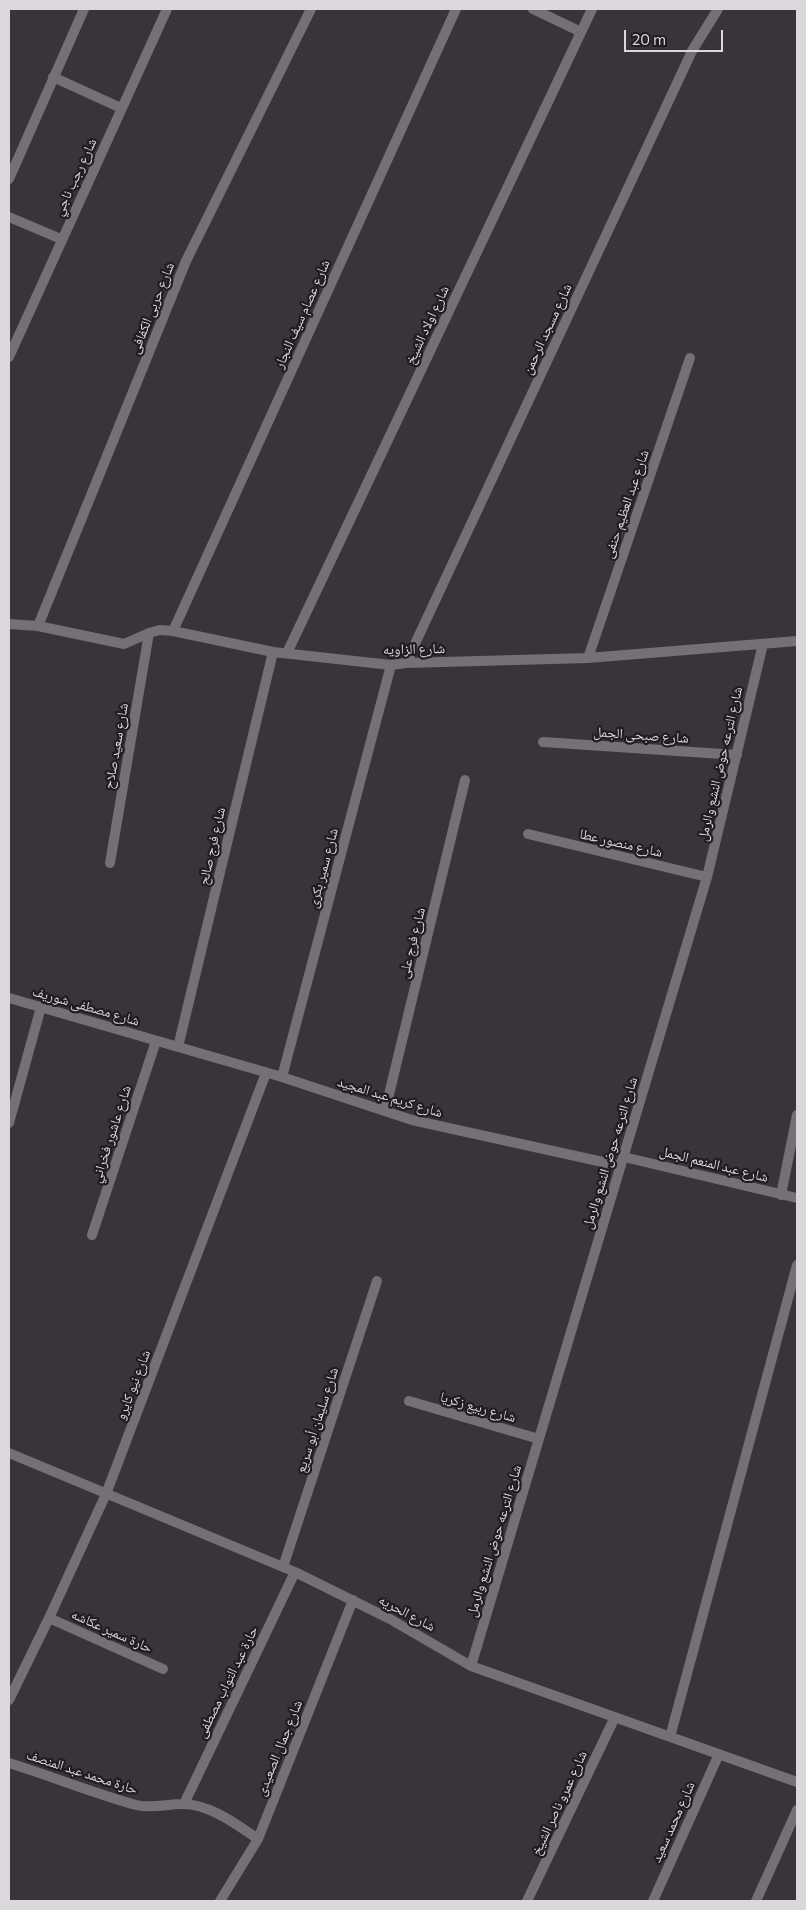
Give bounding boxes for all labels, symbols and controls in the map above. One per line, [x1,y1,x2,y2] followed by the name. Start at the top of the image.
[626,20,725,52] scale bar
[632,30,666,48] text: 20 m
[50,136,100,218] street label: شارع رجب ناجي
[270,257,334,371] street label: شارع عصام سيف النجار
[126,260,178,356] street label: شارع حربى الكفافى
[519,281,575,377] street label: شارع مسجد الرحمن
[401,283,453,367] street label: شارع اولاد الشيخ
[600,447,652,561] street label: شارع عبد العظيم حنفى
[383,640,445,658] street label: شارع الزاويه
[694,685,746,843] street label: شارع الترعه حوض النشع والرمل
[100,702,132,790] street label: شارع سعيد صلاح
[593,723,689,747] street label: شارع صبحى الجمل
[195,805,229,887] street label: شارع فرج صالح
[578,825,664,861] street label: شارع منصور عطا
[304,826,342,910] street label: شارع سمير بكرى
[395,906,429,980] street label: شارع فرج على
[31,983,141,1029] street label: شارع مصطفى شوريف
[335,1073,445,1121] street label: شارع كريم عبد المجيد
[579,1075,641,1231] street label: شارع الترعه حوض النشع والرمل
[87,1083,135,1185] street label: شارع عاشور فخراني
[658,1142,770,1186] street label: شارع عبد المنعم الجمل
[112,1348,154,1422] street label: شارع نيو كايرو
[292,1365,342,1475] street label: شارع سليمان أبو سريع
[438,1388,518,1426] street label: شارع ربيع زكريا
[463,1463,525,1619] street label: شارع الترعه حوض النشع والرمل
[376,1591,438,1635] street label: شارع الحريه
[69,1606,155,1656] street label: حارة سمير عكاشه
[193,1623,261,1741] street label: حارة عبد التواب مصطفى
[252,1698,306,1798] street label: شارع جمال الصعيدى
[24,1746,140,1798] street label: حارة محمد عبد المنصف
[527,1748,591,1858] street label: شارع عمرو ناصر الشيخ
[648,1779,698,1865] street label: شارع محمد سعيد

